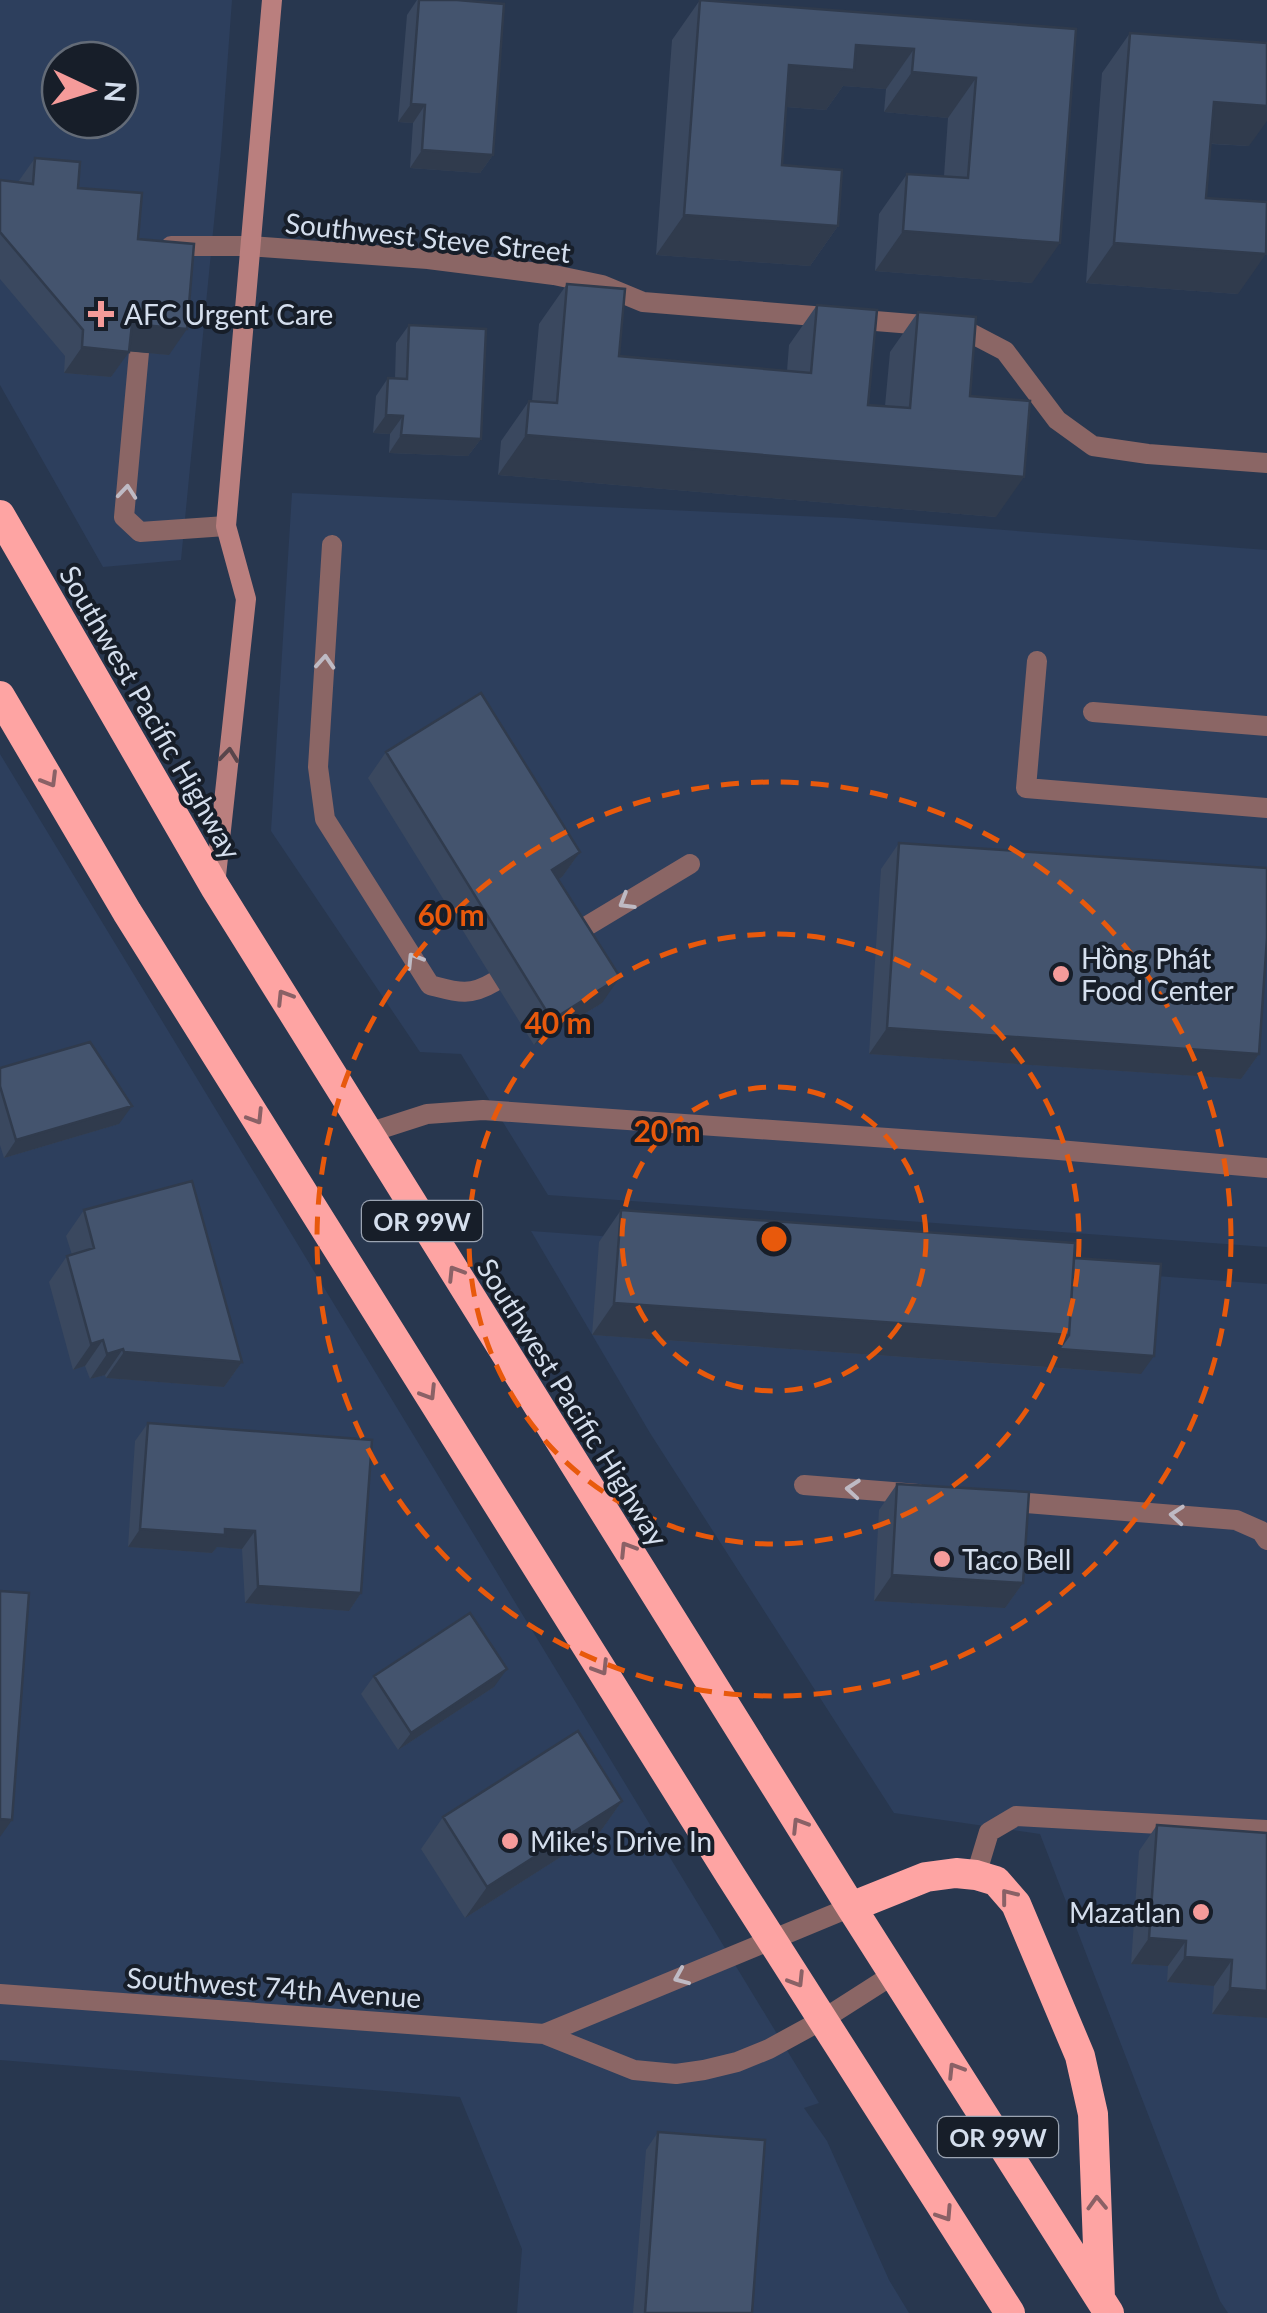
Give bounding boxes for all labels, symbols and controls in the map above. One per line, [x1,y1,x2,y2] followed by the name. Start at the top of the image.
[40,40,140,140] north arrow
[98,80,134,104] text: N
[284,205,572,269] street label: Southwest Steve Street
[124,297,333,331] place label: AFC Urgent Care
[88,301,114,327] marker: AFC Urgent Care
[115,484,137,500] one-way arrow
[53,559,249,865] street label: Southwest Pacific Highway
[314,653,335,669] one-way arrow
[218,747,239,763] one-way arrow
[38,769,57,787] one-way arrow
[619,890,637,909] one-way arrow
[417,896,485,932] text: 60 m
[1081,941,1234,1007] place label: Hồng Phát Food Center
[407,953,426,971] one-way arrow
[1050,963,1072,985] marker: Hồng Phát Food Center
[277,990,296,1008] one-way arrow
[524,1004,592,1040] text: 40 m
[244,1106,263,1124] one-way arrow
[633,1112,701,1148] text: 20 m
[362,1201,482,1241] road number: OR 99W
[756,1221,792,1257] centre of rings
[470,1252,676,1553] street label: Southwest Pacific Highway
[448,1266,467,1284] one-way arrow
[416,1382,435,1400] one-way arrow
[845,1479,861,1501] one-way arrow
[1169,1505,1185,1526] one-way arrow
[620,1542,639,1560] one-way arrow
[962,1542,1071,1576] place label: Taco Bell
[931,1548,953,1570] marker: Taco Bell
[589,1657,608,1675] one-way arrow
[793,1817,812,1835] one-way arrow
[530,1824,712,1858] place label: Mike's Drive In
[499,1830,521,1852] marker: Mike's Drive In
[1002,1889,1020,1907] one-way arrow
[1069,1895,1181,1929] place label: Mazatlan
[1190,1901,1212,1923] marker: Mazatlan
[126,1960,422,2014] street label: Southwest 74th Avenue
[673,1965,691,1985] one-way arrow
[784,1969,803,1987] one-way arrow
[949,2063,968,2081] one-way arrow
[938,2117,1058,2157] road number: OR 99W
[1086,2195,1107,2211] one-way arrow
[933,2203,952,2221] one-way arrow

